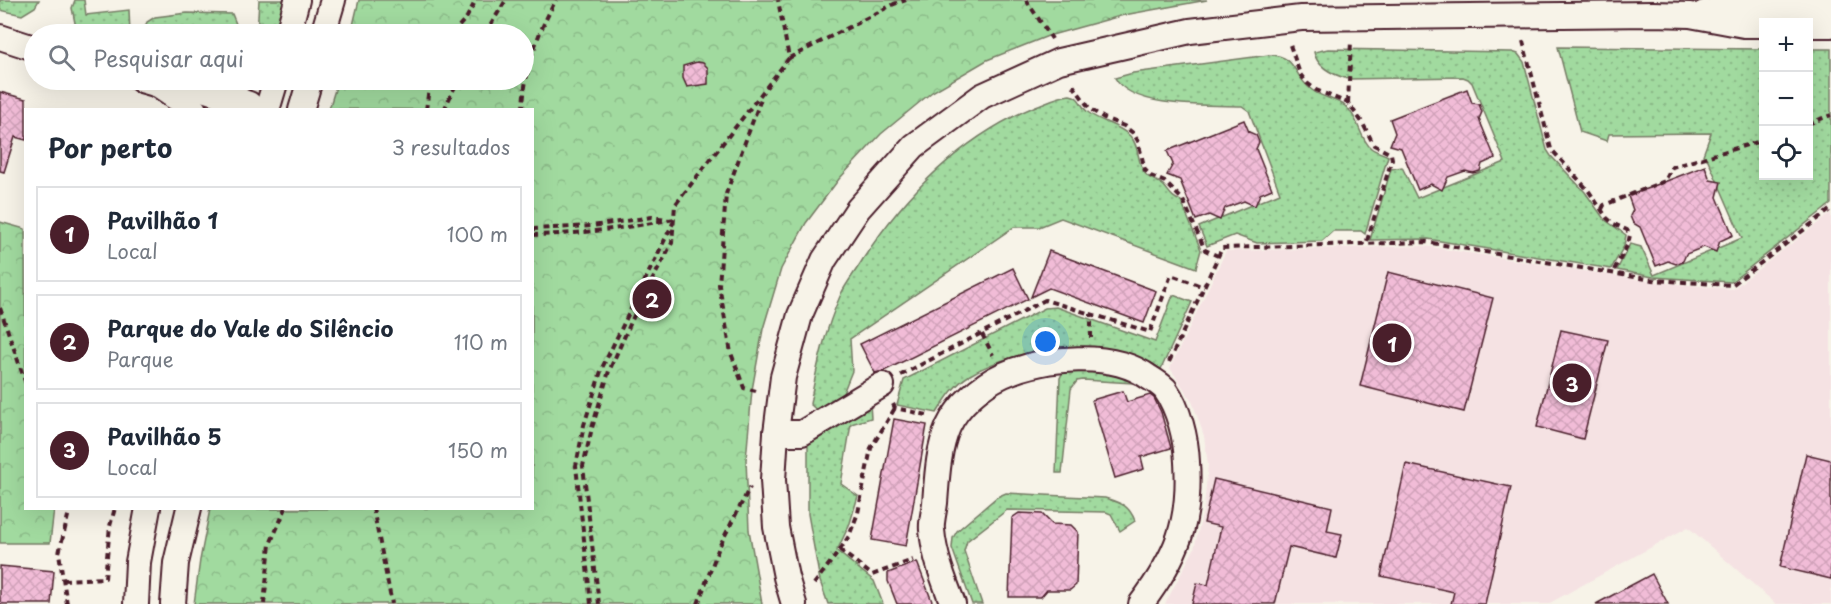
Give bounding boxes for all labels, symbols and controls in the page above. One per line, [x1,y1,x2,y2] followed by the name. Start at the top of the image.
[1759,18,1813,180] map controls
[1759,18,1813,72] button: +
[24,24,534,90] search box
[45,41,78,74] icon: search
[93,41,244,74] text: Pesquisar aqui
[1759,72,1813,126] button: −
[1759,126,1813,180] button: locate
[48,128,172,167] text: Por perto
[392,132,510,162] text: 3 resultados
[107,203,218,236] text: Pavilhão 1
[65,219,74,249] text: 1
[447,219,508,249] text: 100 m
[107,236,158,266] text: Local
[632,276,672,322] pin: 2
[107,311,394,344] text: Parque do Vale do Silêncio
[1372,320,1412,366] pin: 1
[62,327,77,357] text: 2
[454,327,508,357] text: 110 m
[1031,327,1060,356] your location
[107,344,174,374] text: Parque
[1552,360,1592,406] pin: 3
[107,419,222,452] text: Pavilhão 5
[63,435,76,465] text: 3
[448,435,508,465] text: 150 m
[107,452,158,482] text: Local

